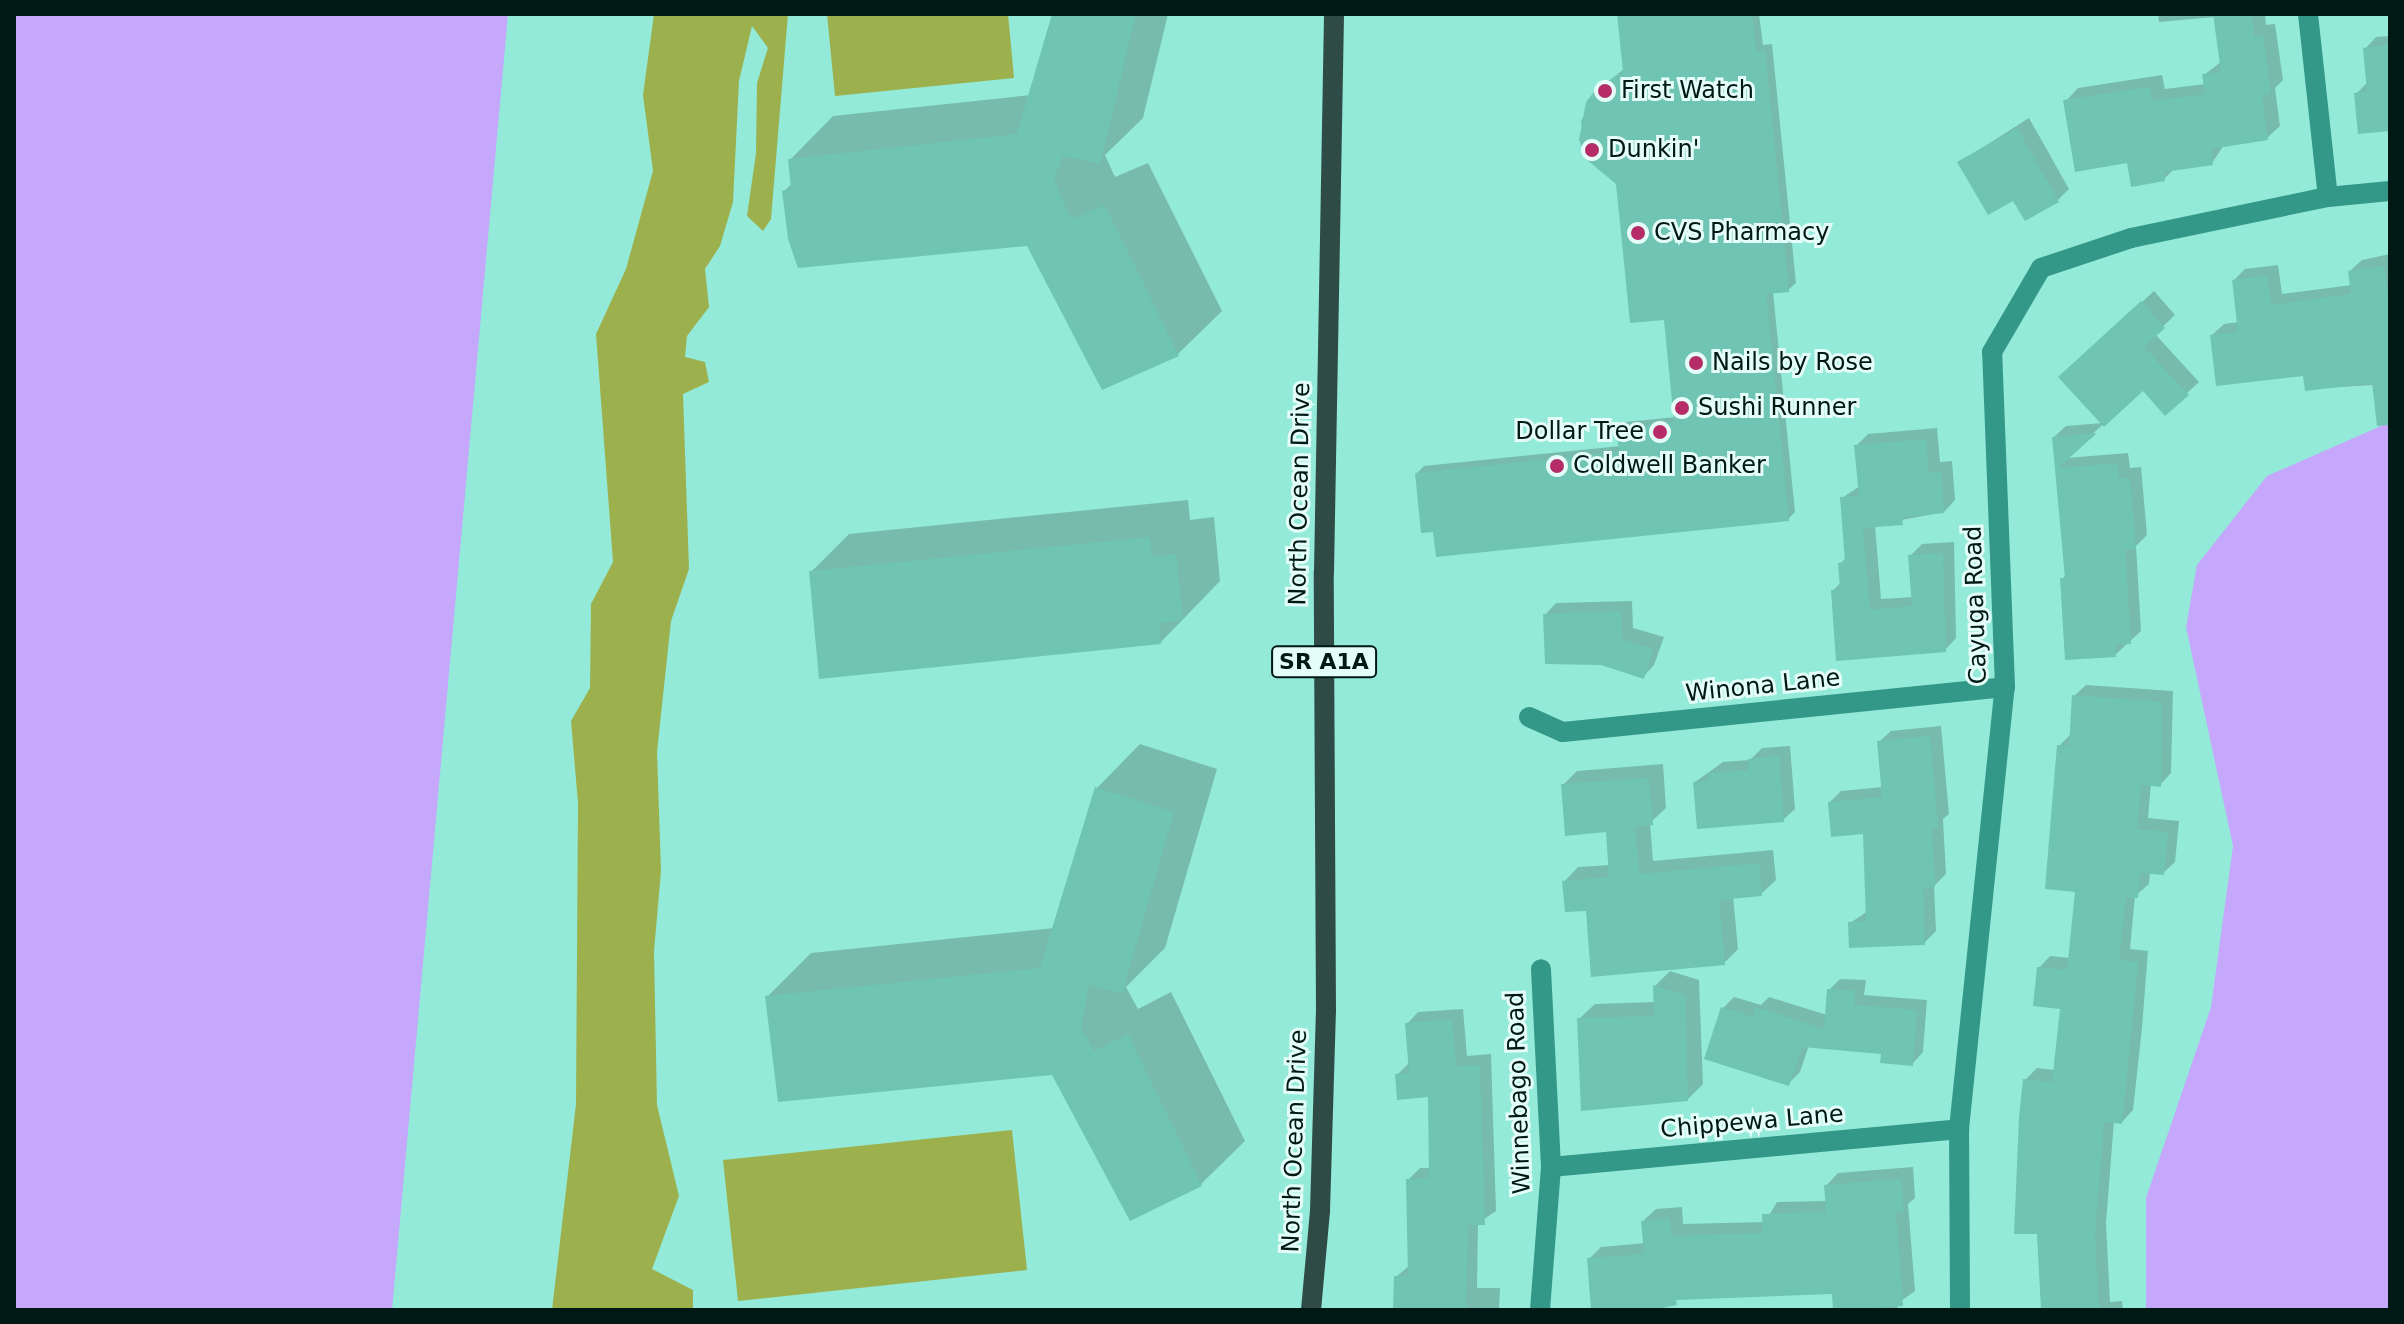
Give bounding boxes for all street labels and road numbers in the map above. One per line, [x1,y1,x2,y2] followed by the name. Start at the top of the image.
[1284,382,1316,606] street label: North Ocean Drive
[1959,525,1993,685] street label: Cayuga Road
[1270,644,1378,680] road number: SR A1A
[1684,664,1842,708] street label: Winona Lane
[1501,991,1537,1195] street label: Winnebago Road
[1277,1029,1313,1253] street label: North Ocean Drive
[1659,1100,1845,1144] street label: Chippewa Lane

